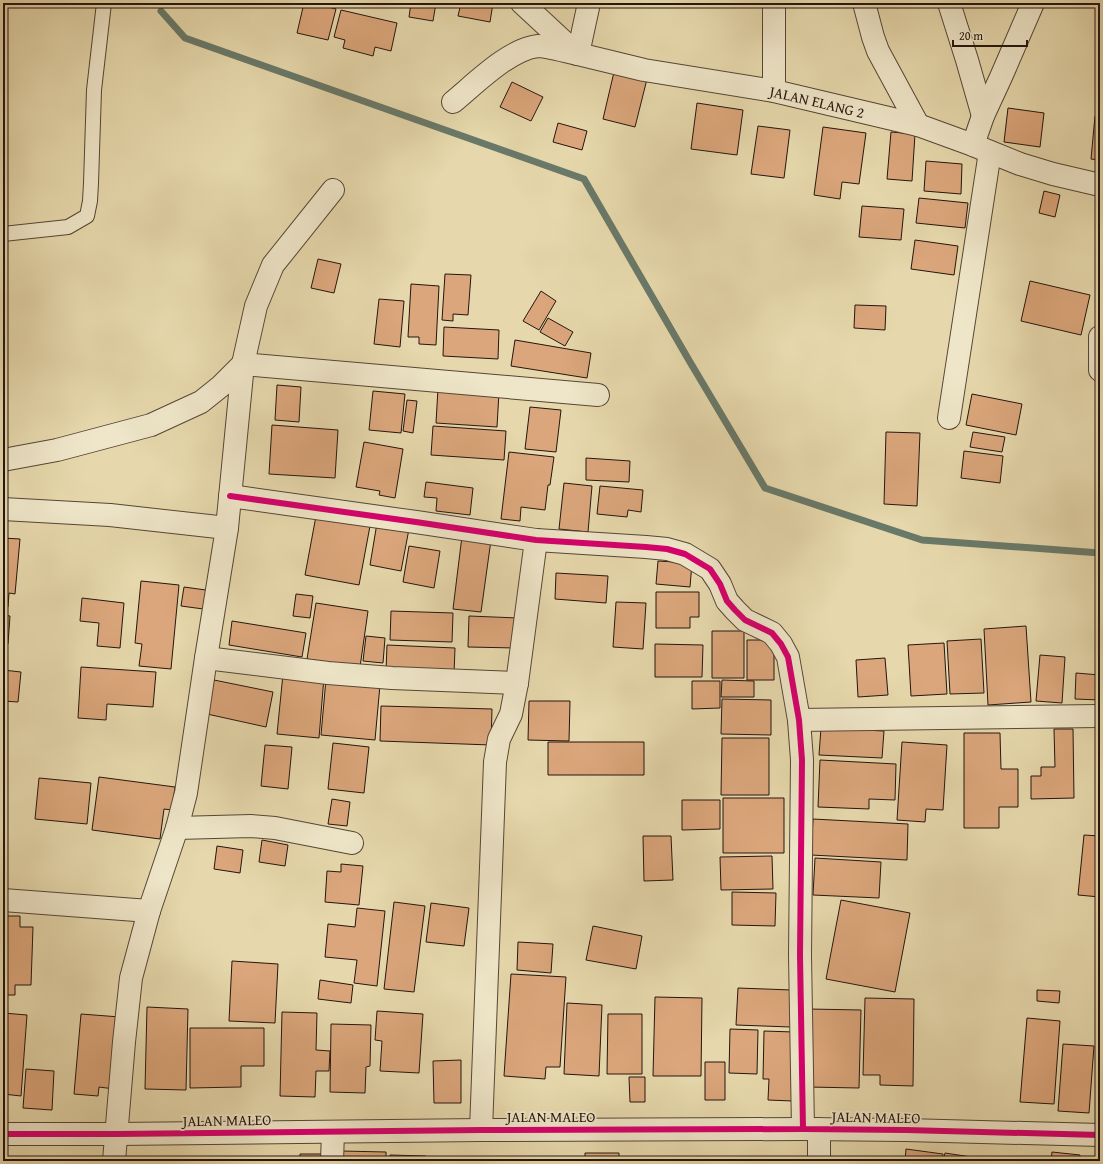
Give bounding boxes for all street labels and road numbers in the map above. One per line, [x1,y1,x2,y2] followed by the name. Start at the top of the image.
[766,80,866,122] street label: JALAN ELANG 2
[505,1106,595,1127] street label: JALAN MALEO
[829,1106,921,1128] street label: JALAN MALEO
[180,1109,272,1131] street label: JALAN MALEO

